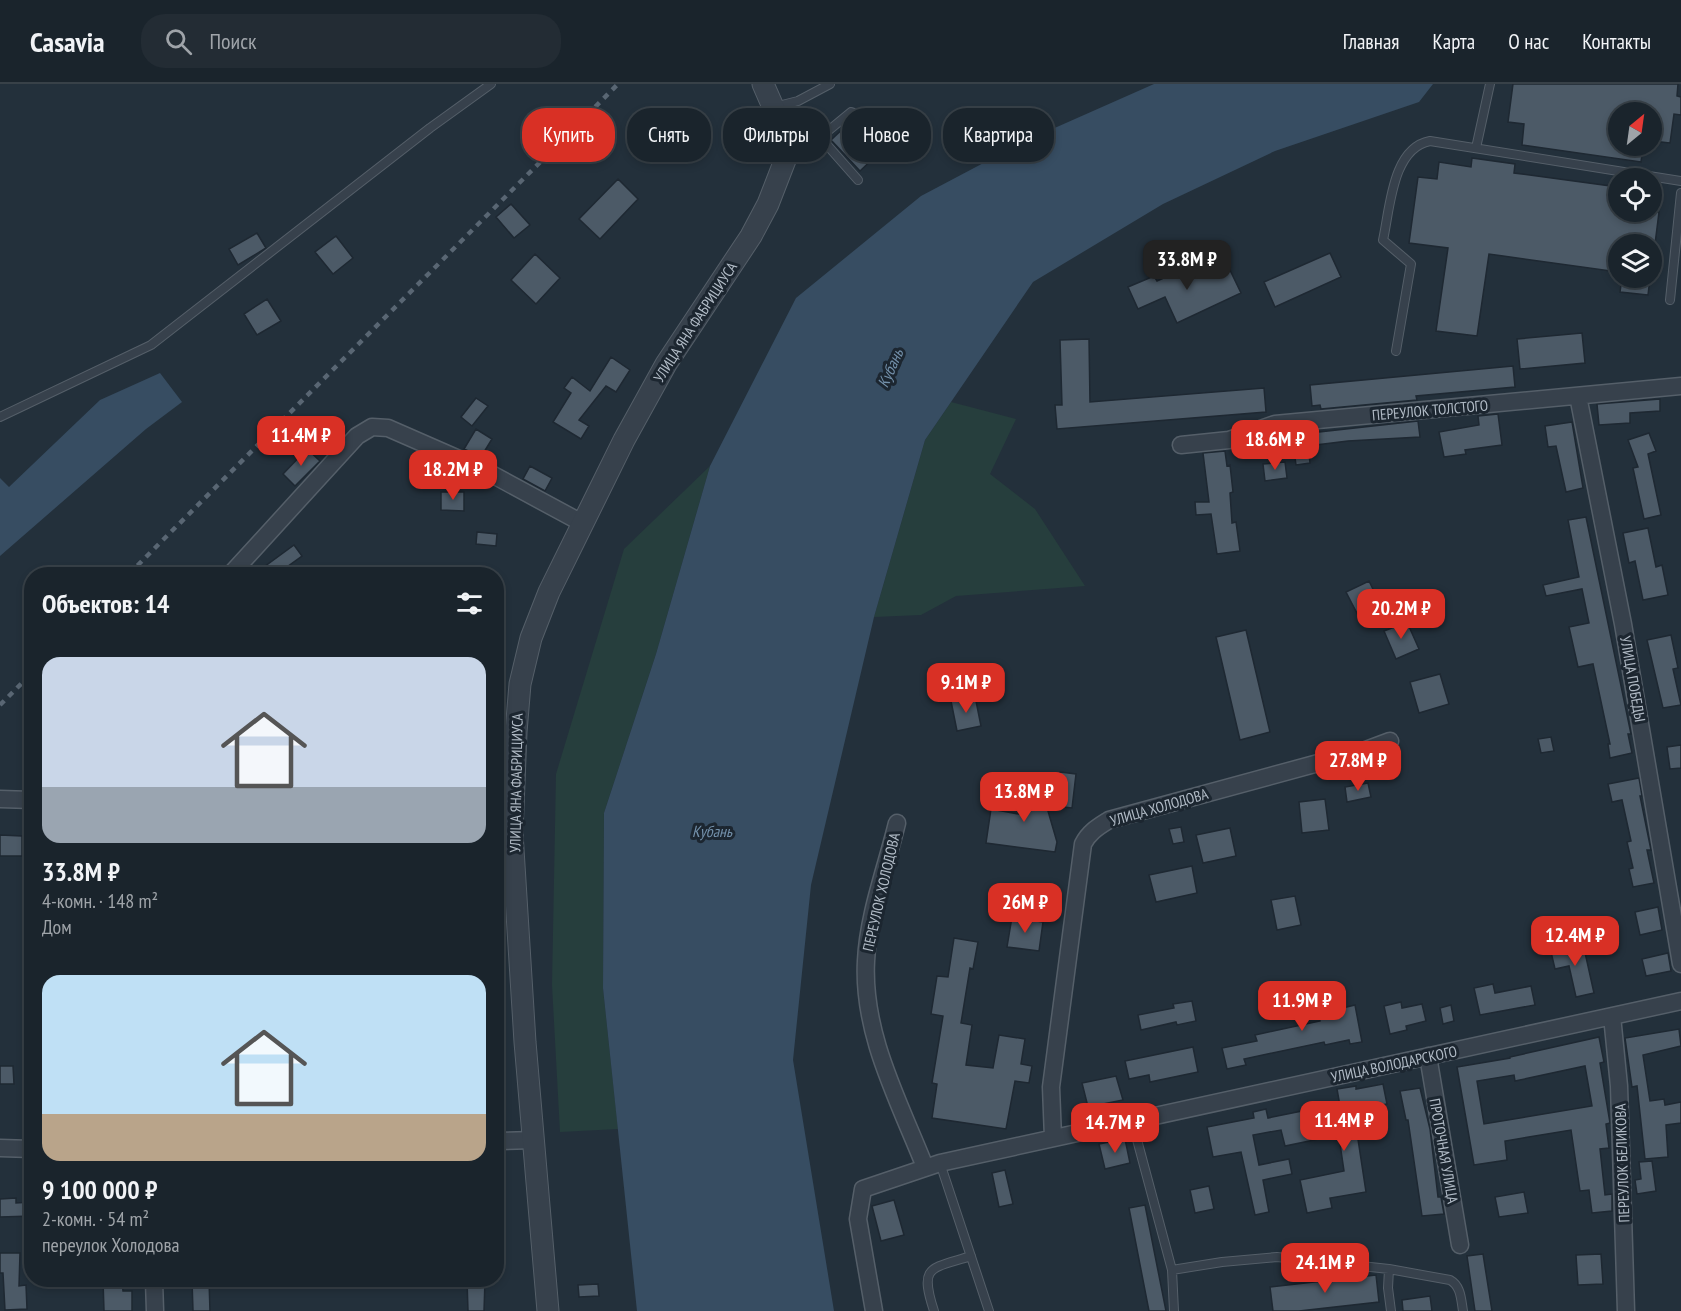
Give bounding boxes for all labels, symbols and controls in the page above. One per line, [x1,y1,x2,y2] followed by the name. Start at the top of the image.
[141,14,561,68] search box
[30,23,105,60] text: Casavia
[162,25,195,58] icon: search
[210,27,257,55] text: Поиск
[1343,28,1399,55] text: Главная
[1432,28,1475,55] text: Карта
[1508,28,1549,55] text: О нас
[1582,28,1651,55] text: Контакты
[1608,102,1662,156] north arrow
[1608,102,1662,288] map controls
[522,108,615,162] chip: Купить
[627,108,711,162] chip: Снять
[723,108,830,162] chip: Фильтры
[842,108,931,162] chip: Новое
[943,108,1054,162] chip: Квартира
[1608,168,1662,222] button: locate
[1608,234,1662,288] button: layers
[1132,240,1242,291] pin: 33.8M ₽
[1157,246,1217,272] text: 33.8M ₽
[649,258,741,386] street label: УЛИЦА ЯНА ФАБРИЦИУСА
[873,345,908,390] water label: Кубань
[1371,395,1489,425] street label: ПЕРЕУЛОК ТОЛСТОГО
[246,416,356,467] pin: 11.4M ₽
[1220,420,1330,471] pin: 18.6M ₽
[271,422,331,448] text: 11.4M ₽
[1245,426,1305,452] text: 18.6M ₽
[398,450,508,501] pin: 18.2M ₽
[423,456,483,482] text: 18.2M ₽
[42,587,169,620] text: Объектов: 14
[453,587,486,620] icon: filters
[1346,589,1456,640] pin: 20.2M ₽
[1371,595,1431,621] text: 20.2M ₽
[1616,634,1650,724] street label: УЛИЦА ПОБЕДЫ
[917,663,1015,714] pin: 9.1M ₽
[941,669,991,695] text: 9.1M ₽
[210,696,318,804] icon: home
[505,712,527,853] street label: УЛИЦА ЯНА ФАБРИЦИУСА
[1303,741,1413,792] pin: 27.8M ₽
[1329,747,1387,773] text: 27.8M ₽
[969,772,1079,823] pin: 13.8M ₽
[994,778,1054,804] text: 13.8M ₽
[1108,784,1211,830] street label: УЛИЦА ХОЛОДОВА
[692,821,733,841] water label: Кубань
[858,830,904,953] street label: ПЕРЕУЛОК ХОЛОДОВА
[42,855,120,888] text: 33.8M ₽
[983,883,1067,934] pin: 26M ₽
[42,888,158,914] text: 4-комн. · 148 m²
[1002,889,1048,915] text: 26M ₽
[42,914,72,940] text: Дом
[1520,916,1630,967] pin: 12.4M ₽
[1545,922,1605,948] text: 12.4M ₽
[1247,981,1357,1032] pin: 11.9M ₽
[1272,987,1332,1013] text: 11.9M ₽
[210,1014,318,1122] icon: home
[1329,1041,1459,1087] street label: УЛИЦА ВОЛОДАРСКОГО
[1425,1097,1463,1206] street label: ПРОТОЧНАЯ УЛИЦА
[1289,1101,1399,1152] pin: 11.4M ₽
[1610,1102,1634,1223] street label: ПЕРЕУЛОК БЕЛИКОВА
[1060,1103,1170,1154] pin: 14.7M ₽
[1314,1107,1374,1133] text: 11.4M ₽
[1085,1109,1145,1135] text: 14.7M ₽
[42,1173,157,1206] text: 9 100 000 ₽
[42,1206,149,1232] text: 2-комн. · 54 m²
[42,1232,179,1258] text: переулок Холодова
[1270,1243,1380,1294] pin: 24.1M ₽
[1295,1249,1355,1275] text: 24.1M ₽

